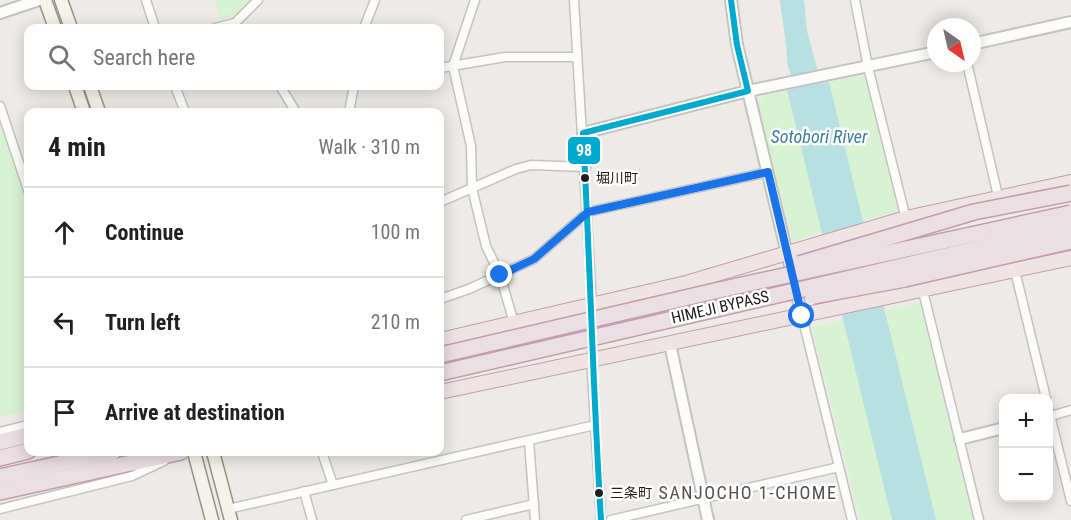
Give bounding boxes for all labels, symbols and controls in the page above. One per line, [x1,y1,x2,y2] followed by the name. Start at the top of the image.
[927,18,981,72] north arrow
[24,24,444,90] search box
[45,41,78,74] icon: search
[93,45,195,70] text: Search here
[771,126,868,147] water label: Sotobori River
[48,132,106,162] text: 4 min
[319,135,420,159] text: Walk · 310 m
[567,136,601,165] line badge: 98
[576,141,592,160] text: 98
[596,170,638,186] place label: 堀川町
[579,172,591,184] marker: 堀川町
[48,216,81,249] icon: ahead
[105,220,184,245] text: Continue
[371,220,420,244] text: 100 m
[486,261,512,287] route end
[669,287,771,327] street label: HIMEJI BYPASS
[788,302,814,328] route start
[48,306,81,339] icon: left
[105,310,180,335] text: Turn left
[371,310,420,334] text: 210 m
[999,394,1053,502] map controls
[999,394,1053,448] button: +
[48,396,81,429] icon: arrive
[105,400,285,425] text: Arrive at destination
[999,448,1053,502] button: −
[659,482,837,503] district label: SANJOCHO 1-CHOME
[610,485,652,501] place label: 三条町
[593,487,605,499] marker: 三条町

